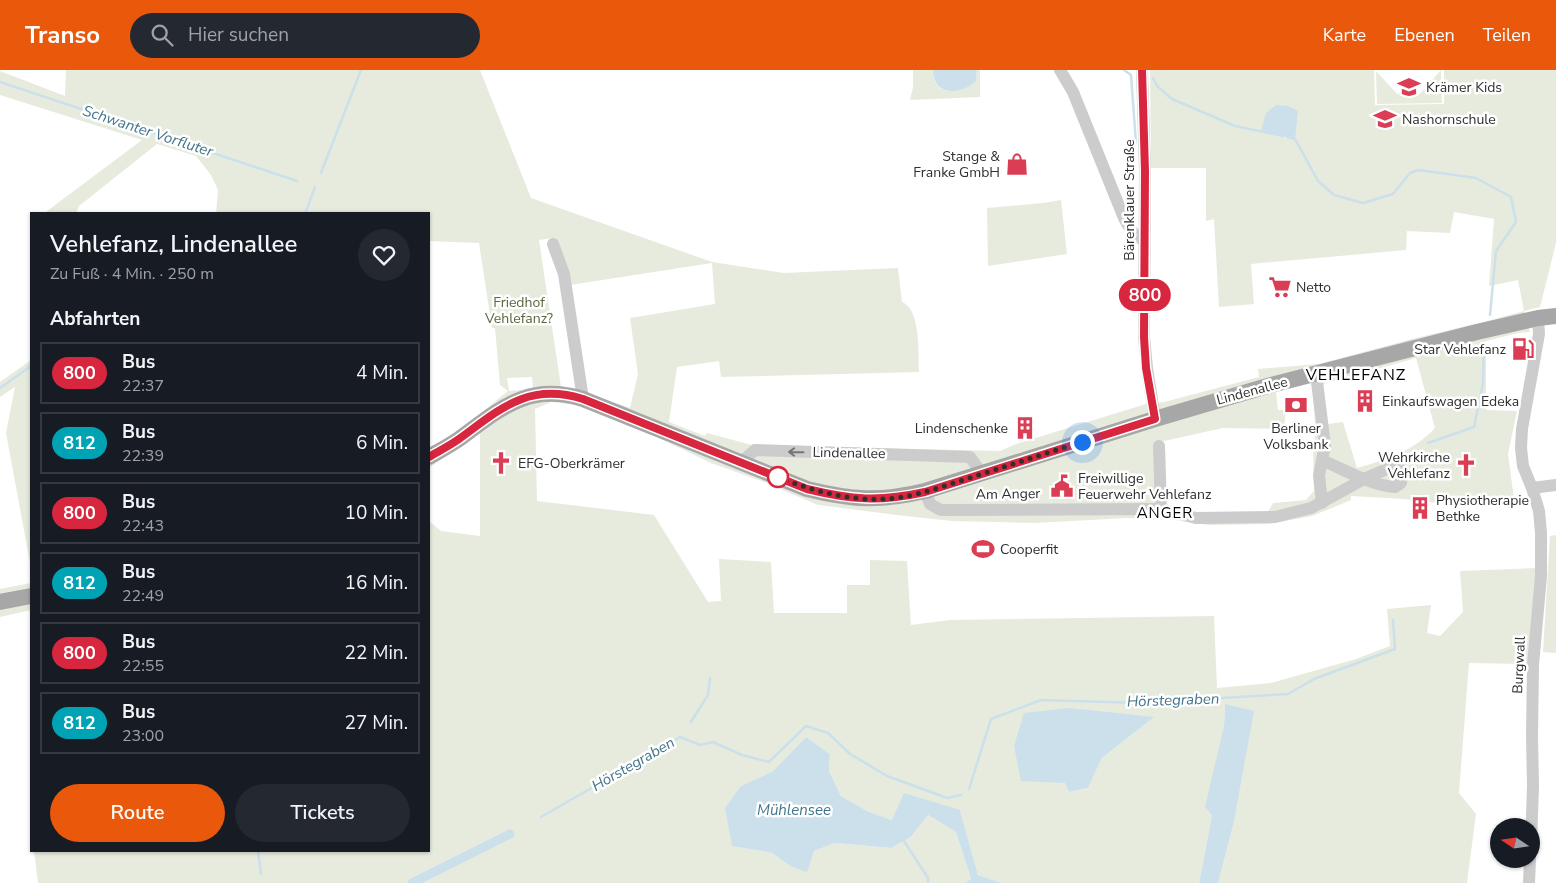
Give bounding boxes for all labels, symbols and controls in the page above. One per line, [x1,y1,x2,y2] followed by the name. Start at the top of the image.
[130,13,480,58] search box
[25,19,100,51] text: Transo
[148,21,176,49] icon: search
[188,22,289,48] text: Hier suchen
[1323,23,1366,47] text: Karte
[1394,23,1455,47] text: Ebenen
[1483,23,1531,47] text: Teilen
[1396,74,1422,100] school or university icon: Krämer Kids
[1426,78,1502,97] place label: Krämer Kids
[80,100,216,162] water label: Schwanter Vorfluter
[1372,106,1398,132] school or university icon: Nashornschule
[1402,110,1496,129] place label: Nashornschule
[1120,139,1139,261] street label: Bärenklauer Straße
[913,147,1000,182] place label: Stange & Franke GmbH
[1004,151,1030,177] shop icon: Stange & Franke GmbH
[50,228,297,260] text: Vehlefanz, Lindenallee
[358,229,410,281] button: heart
[50,263,214,285] text: Zu Fuß · 4 Min. · 250 m
[1267,274,1293,300] supermarket icon: Netto
[1296,278,1331,297] place label: Netto
[1116,279,1174,311] line badge: 800
[1129,283,1161,307] text: 800
[484,293,553,328] park label: Friedhof Vehlefanz?
[50,306,140,332] text: Abfahrten
[1510,336,1536,362] fuel station icon: Star Vehlefanz
[1414,340,1507,359] place label: Star Vehlefanz
[122,349,155,375] text: Bus
[356,360,408,386] text: 4 Min.
[63,361,96,385] text: 800
[1305,364,1406,386] district label: VEHLEFANZ
[1214,372,1290,410] street label: Lindenallee
[122,375,164,397] text: 22:37
[1352,388,1378,414] building icon: Einkaufswagen Edeka
[1283,392,1309,418] bank icon: Berliner Volksbank
[1382,392,1519,411] place label: Einkaufswagen Edeka
[1012,415,1038,441] building icon: Lindenschenke
[122,419,155,445] text: Bus
[915,419,1008,438] place label: Lindenschenke
[1263,419,1329,454] place label: Berliner Volksbank
[356,430,408,456] text: 6 Min.
[1070,430,1095,455] your location
[63,431,96,455] text: 812
[812,443,886,463] street label: Lindenallee
[122,445,164,467] text: 22:39
[788,447,804,457] one-way arrow
[1378,448,1451,483] place label: Wehrkirche Vehlefanz
[488,450,514,476] church icon: EFG-Oberkrämer
[1453,452,1479,478] church icon: Wehrkirche Vehlefanz
[518,454,625,473] place label: EFG-Oberkrämer
[767,466,789,488] unlabelled marker
[1078,469,1212,504] place label: Freiwillige Feuerwehr Vehlefanz
[1049,473,1075,499] public building icon: Freiwillige Feuerwehr Vehlefanz
[976,484,1040,504] street label: Am Anger
[122,489,155,515] text: Bus
[1436,491,1529,526] place label: Physiotherapie Bethke
[1407,495,1433,521] building icon: Physiotherapie Bethke
[345,500,408,526] text: 10 Min.
[63,501,96,525] text: 800
[1137,503,1193,523] district label: ANGER
[122,515,164,537] text: 22:43
[970,536,996,562] sports icon: Cooperfit
[1000,540,1058,559] place label: Cooperfit
[122,559,155,585] text: Bus
[345,570,408,596] text: 16 Min.
[63,571,96,595] text: 812
[122,585,164,607] text: 22:49
[122,629,155,655] text: Bus
[1508,635,1530,694] street label: Burgwall
[345,640,408,666] text: 22 Min.
[63,641,96,665] text: 800
[122,655,164,677] text: 22:55
[1126,688,1220,712] water label: Hörstegraben
[122,699,155,725] text: Bus
[345,710,408,736] text: 27 Min.
[63,711,96,735] text: 812
[122,725,164,747] text: 23:00
[588,732,678,796] water label: Hörstegraben
[50,784,225,842] button: Route
[235,784,410,842] button: Tickets
[757,800,831,820] water label: Mühlensee
[1490,818,1540,868] north arrow
[1490,818,1540,868] map controls

